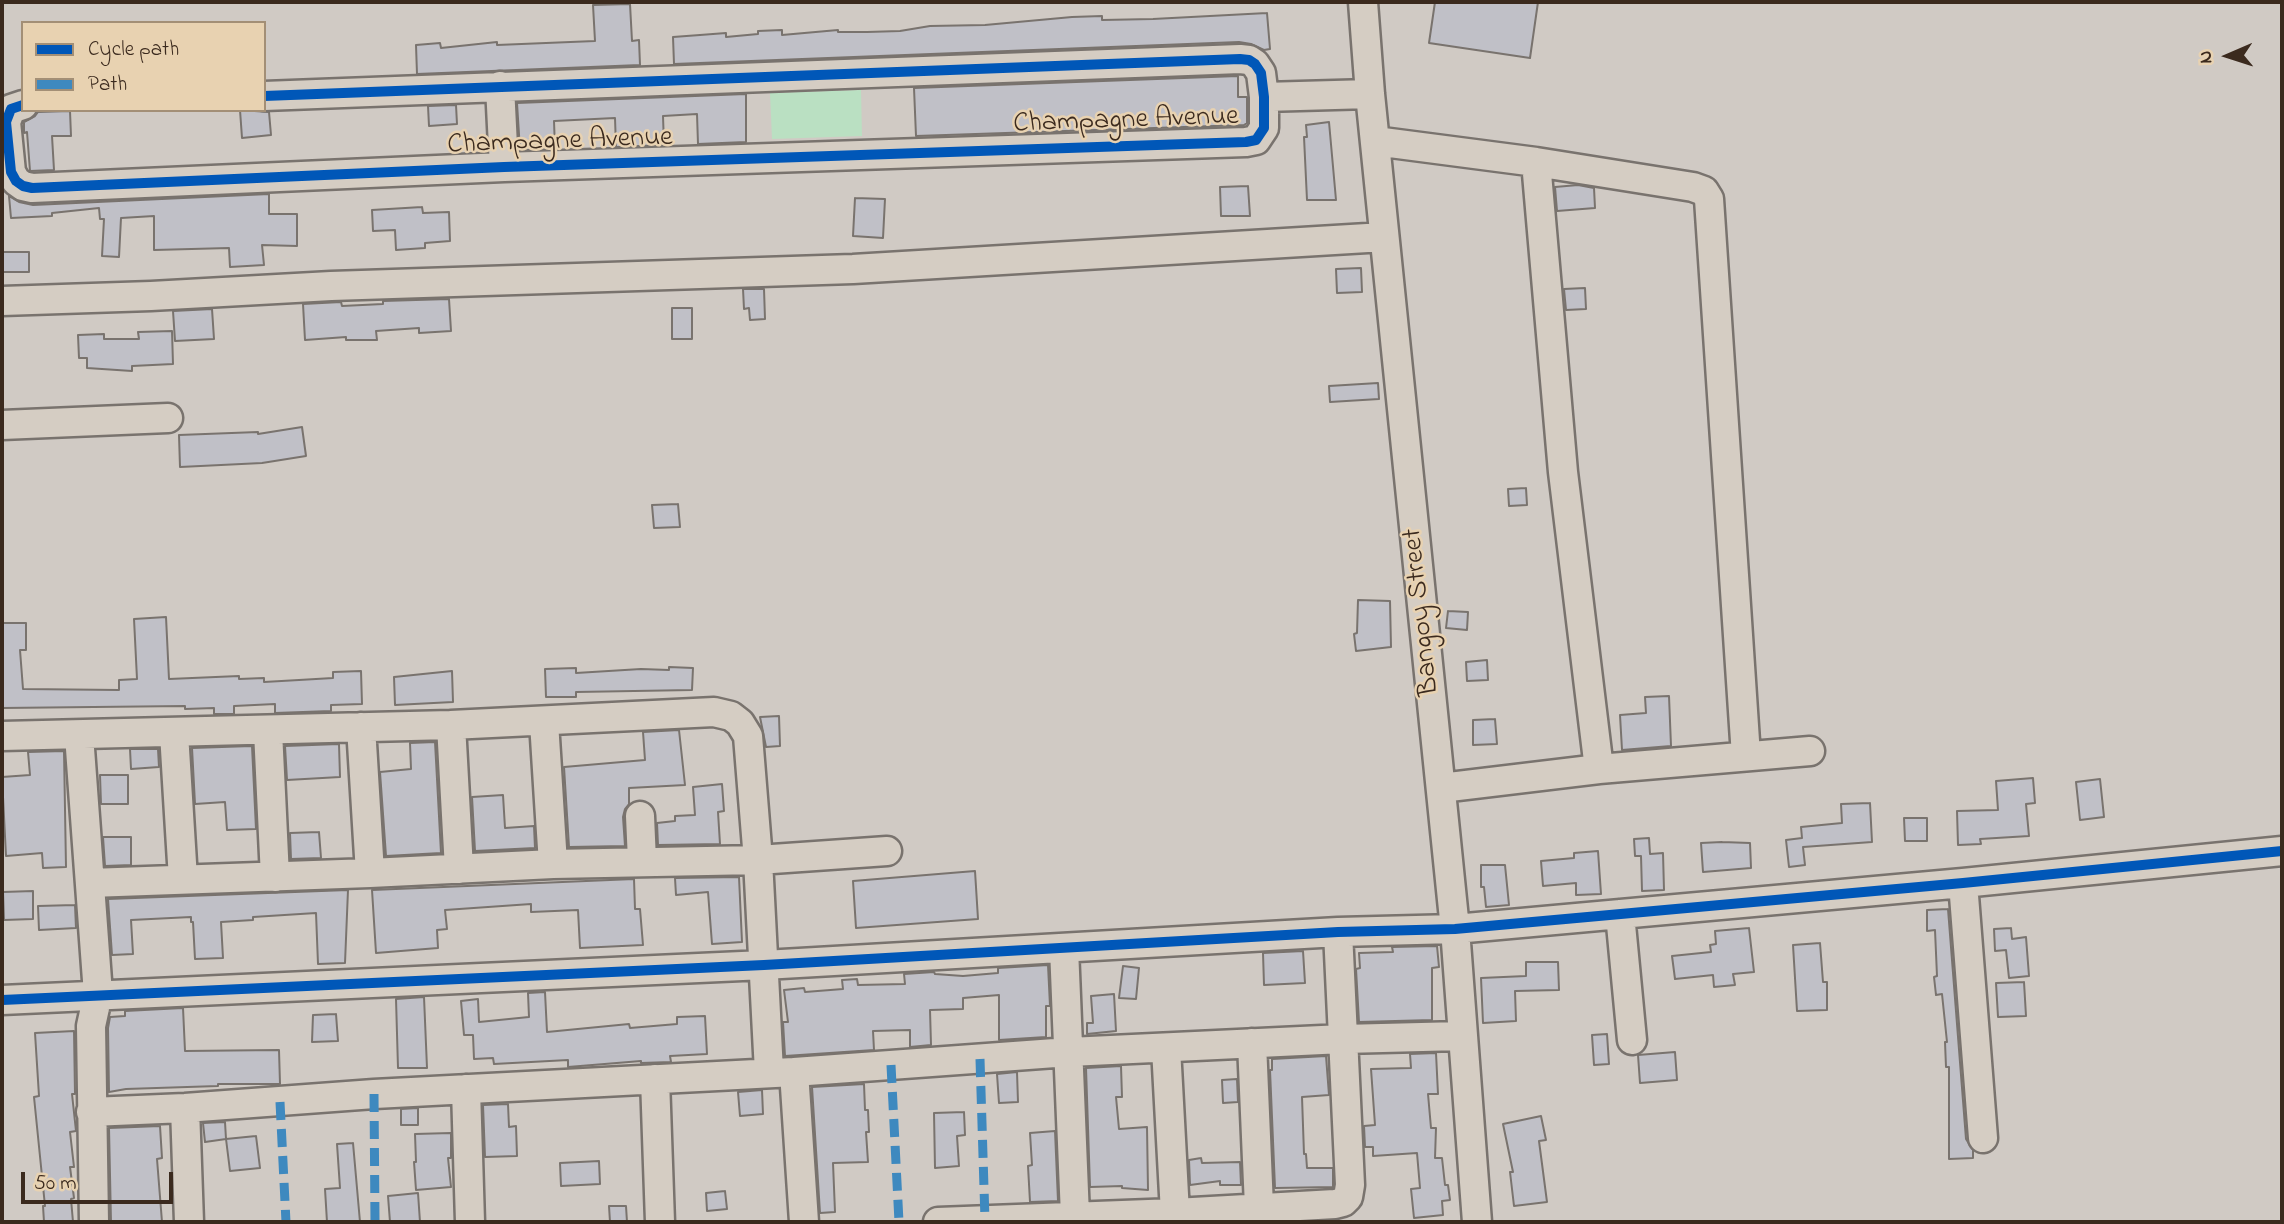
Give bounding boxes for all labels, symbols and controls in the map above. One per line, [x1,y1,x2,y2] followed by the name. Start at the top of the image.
[21,21,266,112] legend
[2193,21,2263,91] north arrow
[88,35,179,65] text: Cycle path
[2193,50,2220,64] text: N
[88,70,127,100] text: Path
[1013,101,1239,143] street label: Champagne Avenue
[447,122,673,164] street label: Champagne Avenue
[1398,527,1448,697] street label: Bangoy Street
[24,1158,177,1202] scale bar
[34,1169,77,1199] text: 50 m

